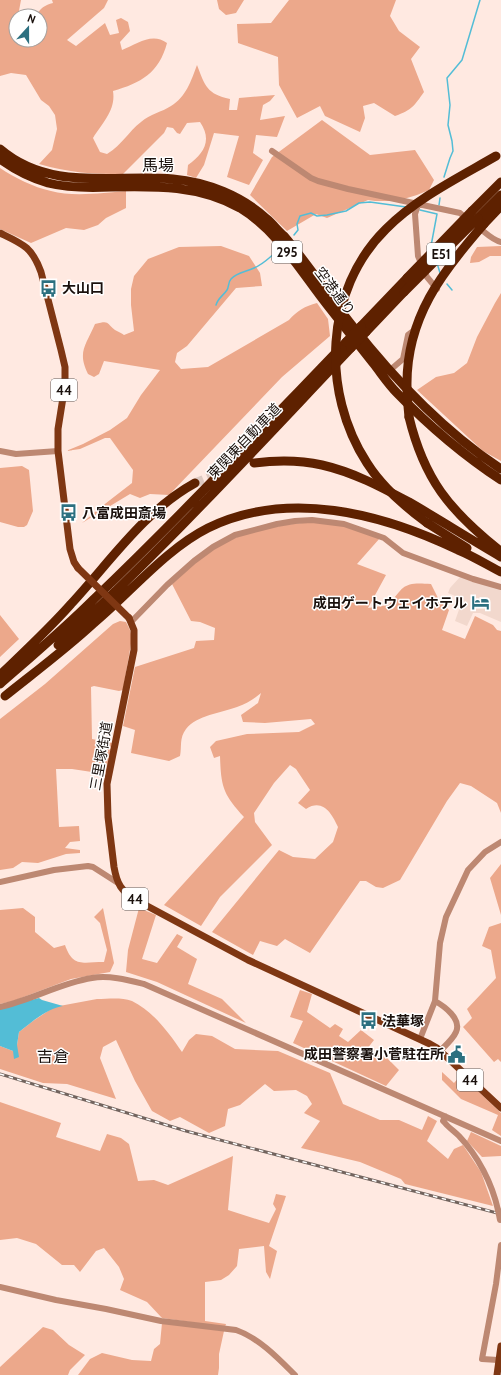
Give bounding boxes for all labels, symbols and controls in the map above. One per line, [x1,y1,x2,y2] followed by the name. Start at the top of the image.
[8,8,48,48] north arrow
[25,11,38,27] text: N
[142,156,174,175] district label: 馬場
[272,241,302,263] road number: 295
[427,243,455,265] road number: E51
[311,263,359,319] street label: 空港通り
[39,278,59,298] bus stop icon: 大山口
[62,279,104,297] place label: 大山口
[51,379,77,401] road number: 44
[203,400,285,482] street label: 東関東自動車道
[59,503,79,523] bus stop icon: 八富成田斎場
[82,504,166,522] place label: 八富成田斎場
[470,593,490,613] hotel icon: 成田ゲートウェイホテル
[313,594,467,612] place label: 成田ゲートウェイホテル
[86,720,116,792] street label: 三里塚街道
[122,888,148,910] road number: 44
[359,1011,379,1031] bus stop icon: 法華塚
[382,1012,424,1030] place label: 法華塚
[447,1044,467,1064] public building icon: 成田警察署小菅駐在所
[304,1045,444,1063] place label: 成田警察署小菅駐在所
[37,1047,69,1066] district label: 吉倉
[457,1069,483,1091] road number: 44

